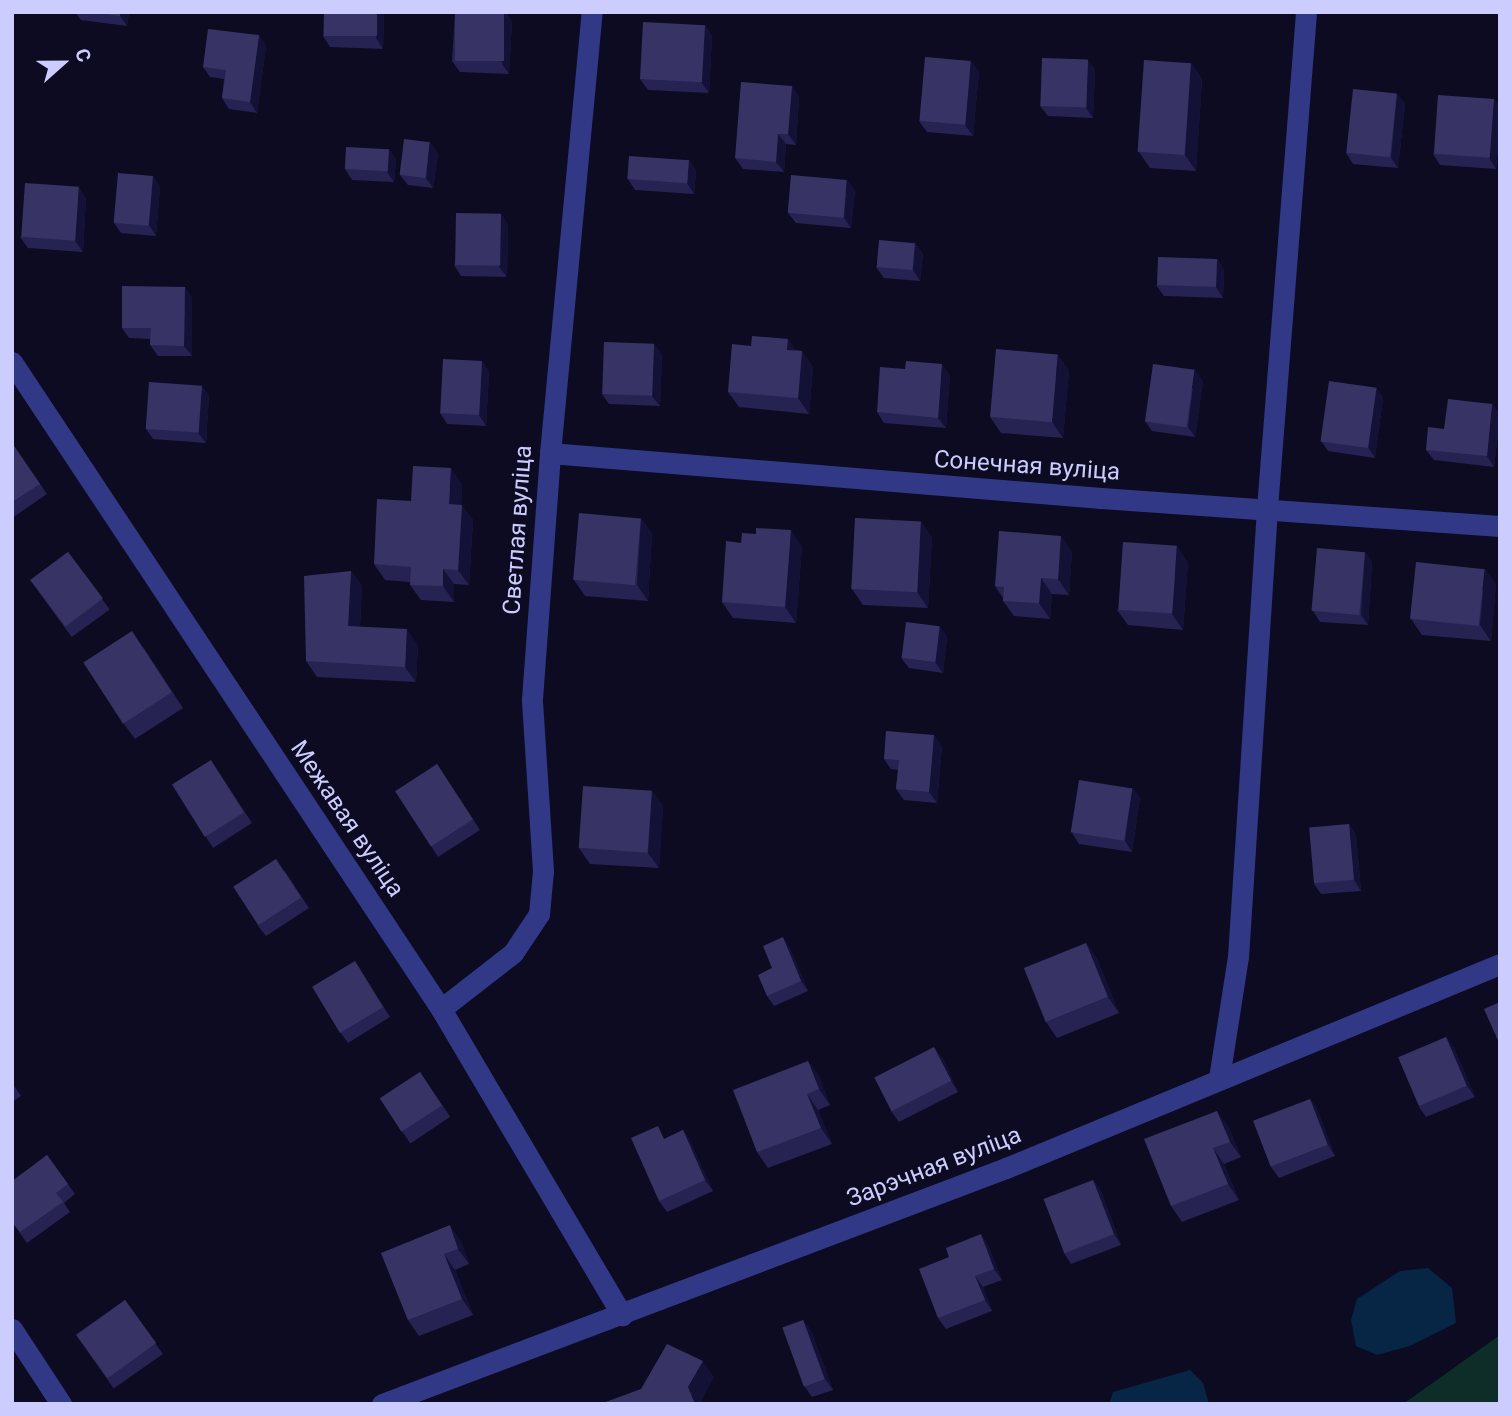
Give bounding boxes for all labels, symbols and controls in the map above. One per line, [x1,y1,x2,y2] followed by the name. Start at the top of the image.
[28,28,98,98] north arrow
[70,45,96,65] text: С
[498,444,538,616] street label: Светлая вуліца
[933,445,1121,487] street label: Сонечная вуліца
[284,735,410,903] street label: Межавая вуліца
[843,1121,1025,1213] street label: Зарэчная вуліца

